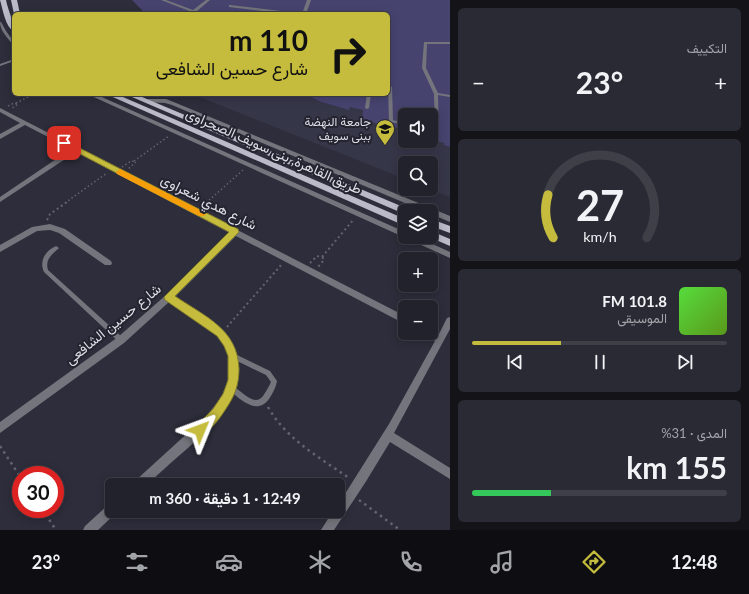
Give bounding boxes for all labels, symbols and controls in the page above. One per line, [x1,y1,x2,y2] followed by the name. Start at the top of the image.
[229,23,308,57] text: 110 m
[322,28,374,80] icon: right
[687,40,727,56] text: التكييف
[156,57,308,79] text: شارع حسين الشافعى
[576,64,623,100] text: 23°
[472,69,485,96] text: −
[714,69,727,96] text: +
[183,104,365,198] street label: طريق القاهرة, بنى سويف الصحراوى
[398,108,438,340] map controls
[398,108,438,148] button: sound
[304,114,371,144] place label: جامعة النهضة ببنى سويف
[374,118,396,146] school or university icon: جامعة النهضة ببنى سويف
[47,126,81,160] pin
[53,132,75,154] icon: arrive
[398,156,438,196] button: search
[157,170,260,237] street label: شارع هدي شعراوى
[575,180,624,230] text: 27
[398,204,438,244] button: layers
[583,227,616,244] text: km/h
[398,252,438,292] button: +
[61,280,166,370] street label: شارع حسين الشافعى
[602,292,667,310] text: 101.8 FM
[398,300,438,340] button: −
[617,310,667,326] text: الموسيقى
[504,351,526,373] icon: previous
[589,351,611,373] icon: pause
[674,351,696,373] icon: next
[179,409,221,451] position arrow
[661,425,727,441] text: المدى · 31%
[626,449,727,485] text: 155 km
[12,466,64,518] speed limit sign: 30
[149,489,301,507] text: 12:49 · 1 دقيقة · 360 m
[123,548,151,576] icon: filters
[215,548,243,576] icon: car
[306,548,334,576] icon: climate
[397,548,425,576] icon: phone
[488,548,516,576] icon: music
[580,548,608,576] icon: directions
[32,551,60,573] text: 23°
[671,551,717,573] text: 12:48

